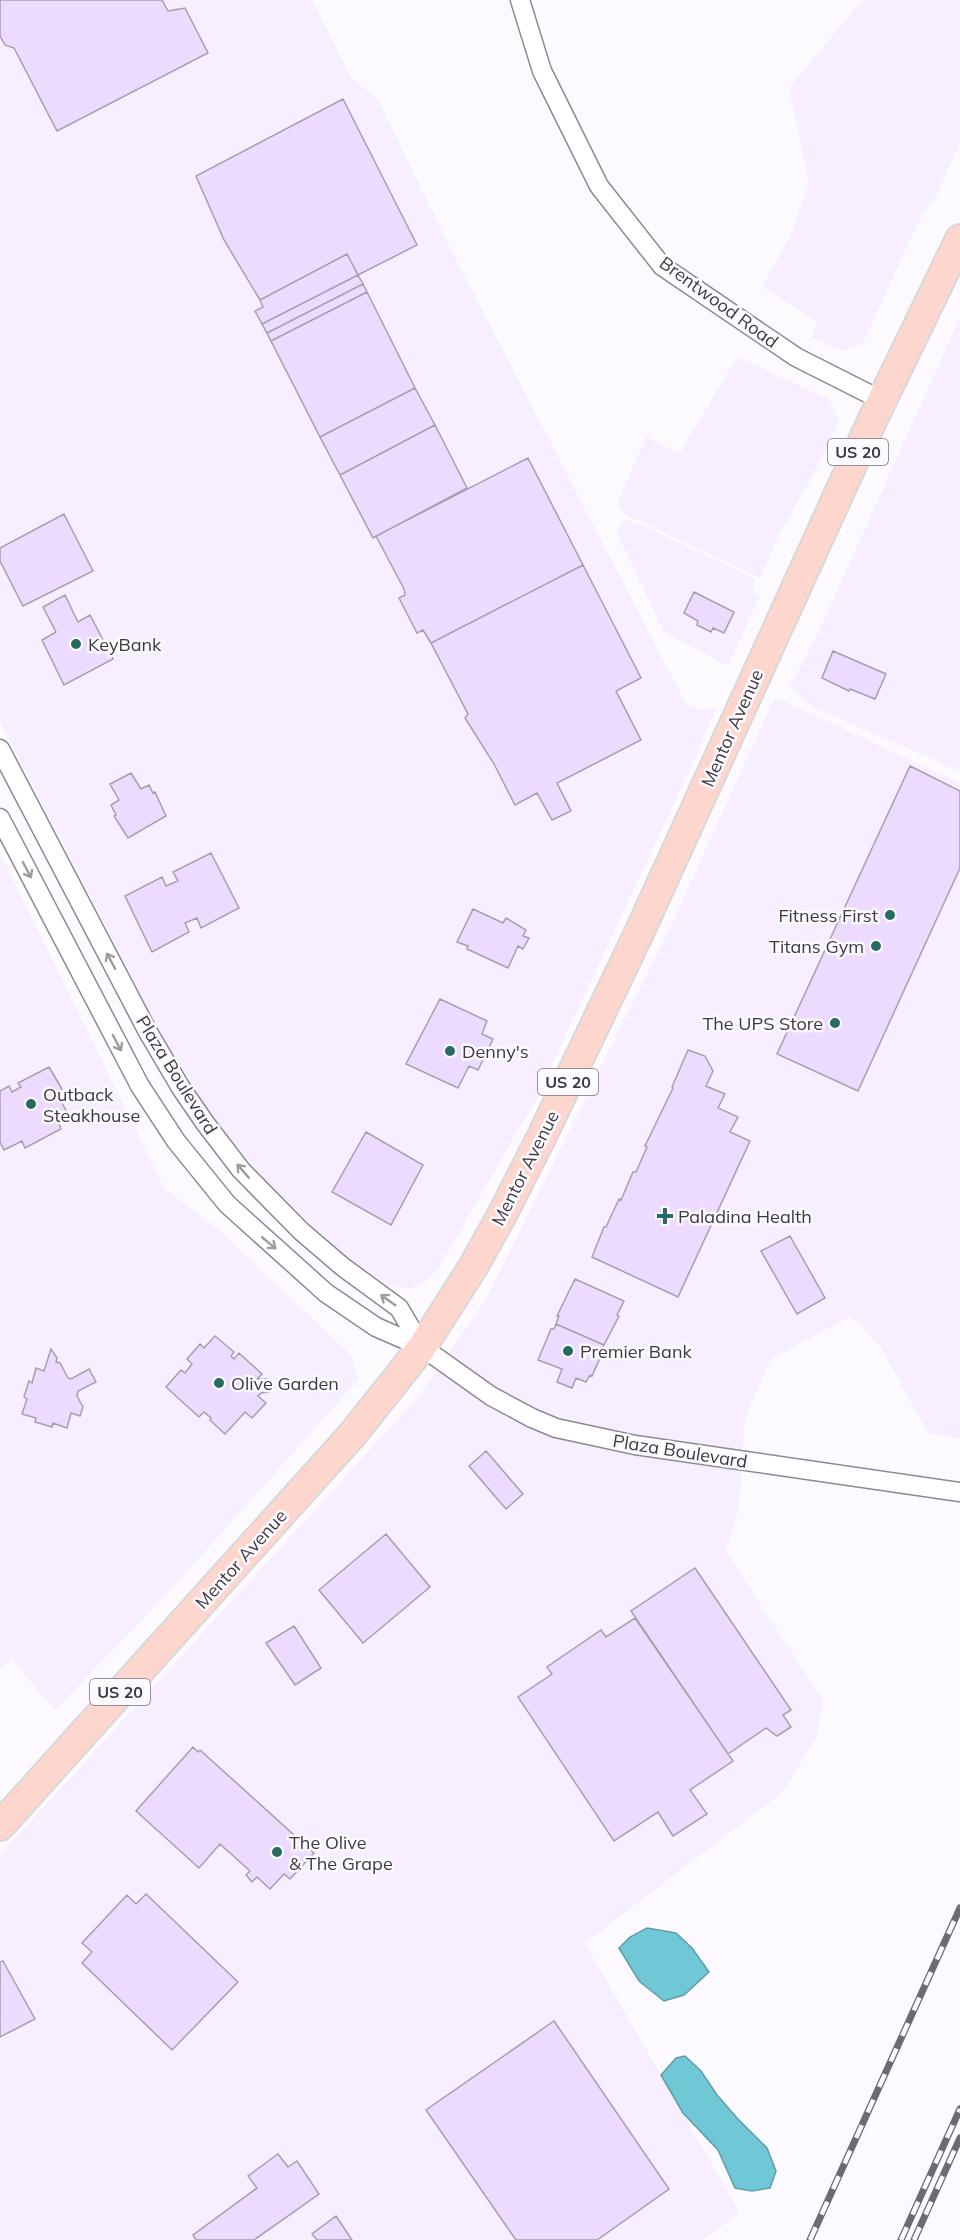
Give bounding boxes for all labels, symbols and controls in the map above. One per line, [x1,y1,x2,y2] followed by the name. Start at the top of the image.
[655,251,783,353] street label: Brentwood Road
[828,439,888,465] road number: US 20
[88,633,162,656] place label: KeyBank
[69,637,83,651] marker: KeyBank
[696,666,768,790] street label: Mentor Avenue
[22,861,33,879] one-way arrow
[778,904,878,927] place label: Fitness First
[883,908,897,922] marker: Fitness First
[769,935,864,958] place label: Titans Gym
[869,939,883,953] marker: Titans Gym
[105,953,116,971] one-way arrow
[131,1011,223,1139] street label: Plaza Boulevard
[702,1012,823,1035] place label: The UPS Store
[828,1016,842,1030] marker: The UPS Store
[111,1034,123,1051] one-way arrow
[462,1040,529,1063] place label: Denny's
[443,1044,457,1058] marker: Denny's
[538,1069,598,1095] road number: US 20
[43,1083,140,1127] place label: Outback Steakhouse
[24,1097,38,1111] marker: Outback Steakhouse
[486,1107,564,1229] street label: Mentor Avenue
[236,1164,250,1179] one-way arrow
[678,1205,812,1228] place label: Paladina Health
[656,1207,674,1225] marker: Paladina Health
[261,1236,277,1249] one-way arrow
[381,1294,397,1306] one-way arrow
[580,1340,692,1363] place label: Premier Bank
[561,1344,575,1358] marker: Premier Bank
[231,1372,339,1395] place label: Olive Garden
[212,1376,226,1390] marker: Olive Garden
[611,1429,749,1473] street label: Plaza Boulevard
[190,1504,292,1614] street label: Mentor Avenue
[90,1679,150,1705] road number: US 20
[289,1831,393,1875] place label: The Olive & The Grape
[270,1845,284,1859] marker: The Olive & The Grape

